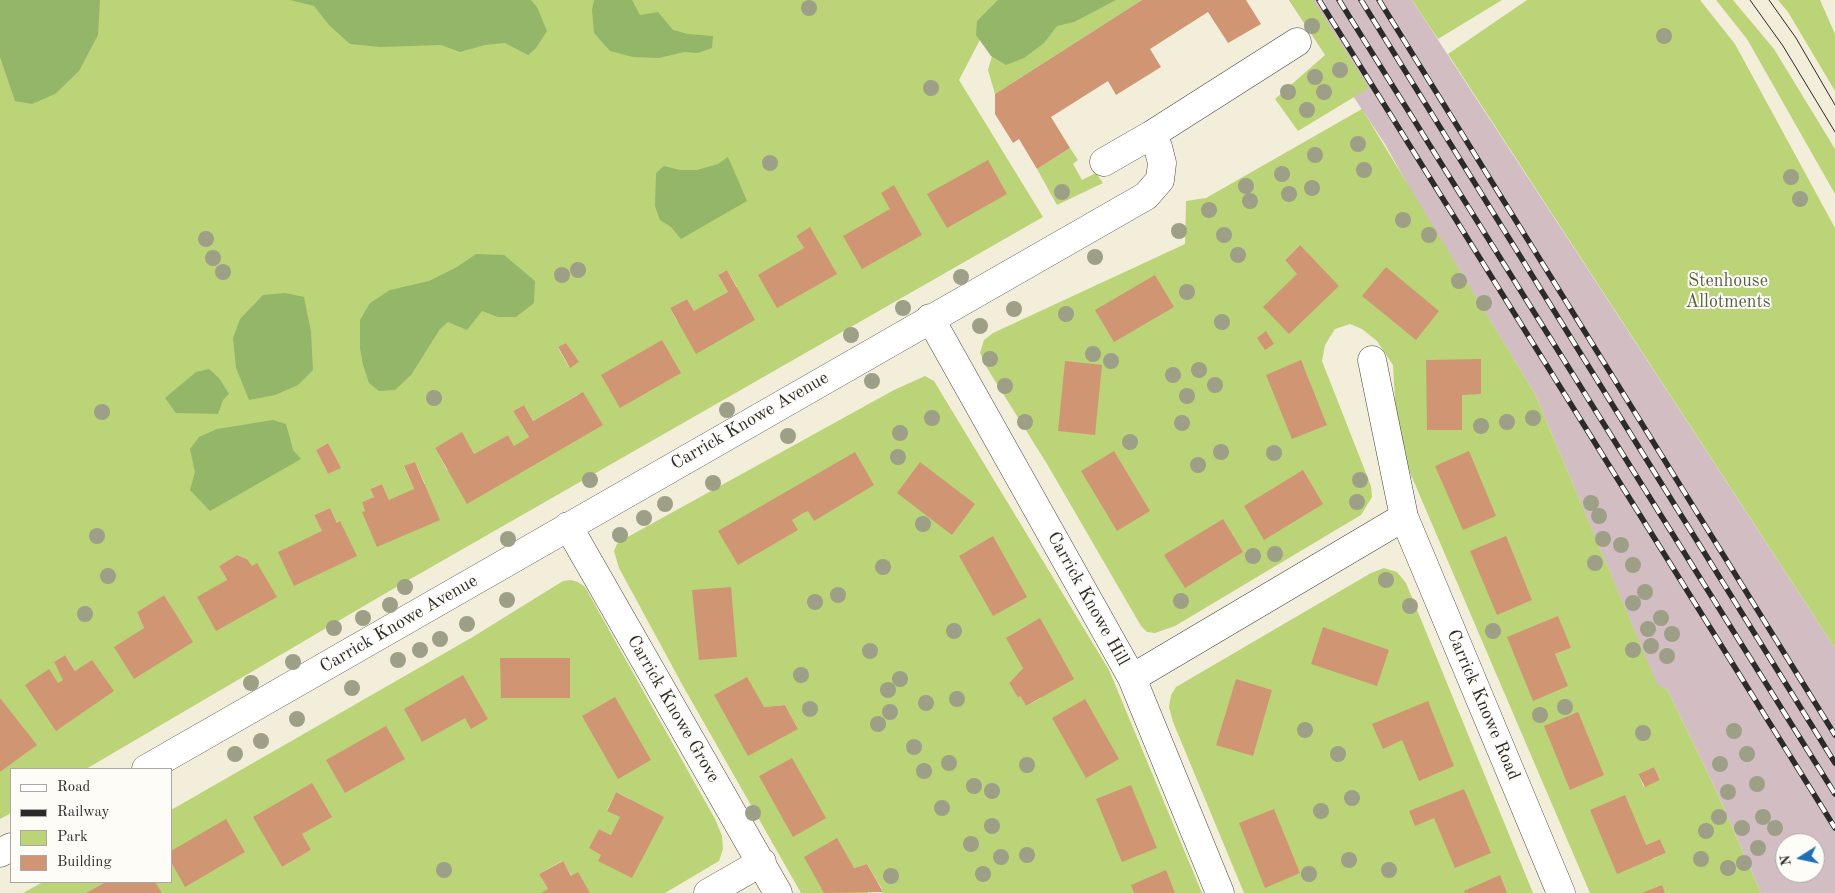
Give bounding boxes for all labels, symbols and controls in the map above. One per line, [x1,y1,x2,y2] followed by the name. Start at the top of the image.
[1685,270,1771,312] park label: Stenhouse Allotments
[667,367,833,475] street label: Carrick Knowe Avenue
[1042,528,1134,670] street label: Carrick Knowe Hill
[316,570,482,678] street label: Carrick Knowe Avenue
[1442,627,1524,783] street label: Carrick Knowe Road
[622,631,724,787] street label: Carrick Knowe Grove
[10,768,172,883] legend
[57,780,90,795] text: Road
[57,805,110,820] text: Railway
[57,830,88,845] text: Park
[1775,833,1825,883] north arrow
[1778,854,1794,867] text: N
[57,855,112,870] text: Building

